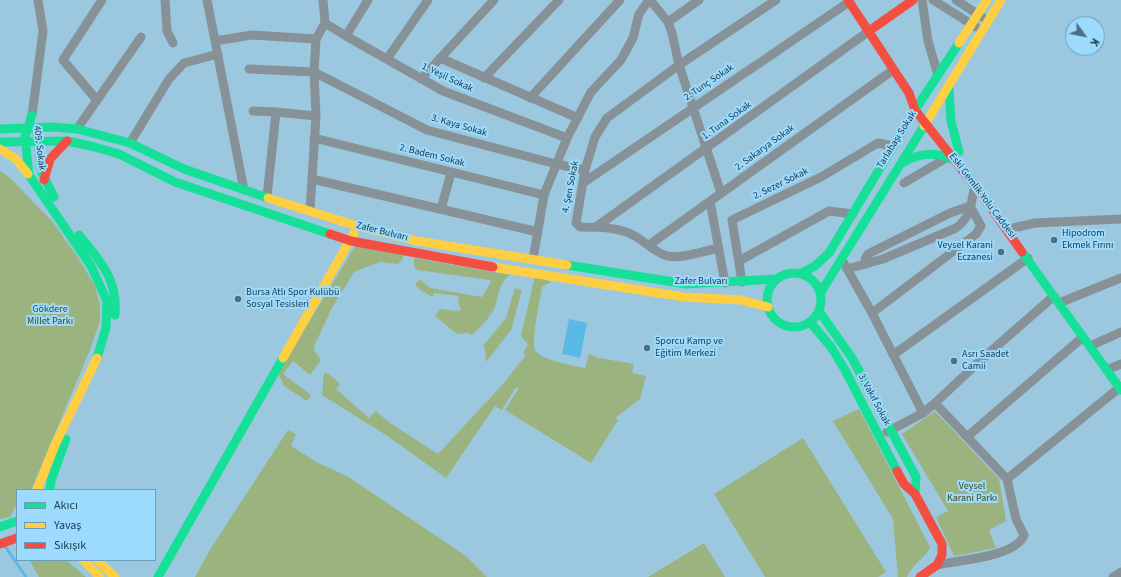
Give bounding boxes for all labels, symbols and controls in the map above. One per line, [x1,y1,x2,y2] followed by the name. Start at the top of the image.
[1065,16,1105,56] north arrow
[1087,35,1103,49] text: K
[419,61,475,95] street label: 1. Yeşil Sokak
[682,62,736,104] street label: 2. Tunç Sokak
[700,99,754,143] street label: 1. Tuna Sokak
[875,109,919,171] street label: Tarlabaşı Sokak
[430,112,488,140] street label: 3. Kaya Sokak
[733,122,797,174] street label: 2. Sakarya Sokak
[30,125,48,171] street label: 409. Sokak
[398,142,466,170] street label: 2. Badem Sokak
[946,151,1018,241] street label: Eski Gemlik Yolu Caddesi
[560,160,582,214] street label: 4. Şen Sokak
[751,165,811,203] street label: 2. Sezer Sokak
[355,220,409,244] street label: Zafer Bulvarı
[1062,228,1114,252] place label: Hipodrom Ekmek Fırını
[1049,235,1059,245] marker: Hipodrom Ekmek Fırını
[938,240,993,264] place label: Veysel Karani Eczanesi
[996,247,1006,257] marker: Veysel Karani Eczanesi
[675,276,727,288] street label: Zafer Bulvarı
[246,287,340,310] place label: Bursa Atlı Spor Kulübü Sosyal Tesisleri
[233,294,243,304] marker: Bursa Atlı Spor Kulübü Sosyal Tesisleri
[27,304,73,328] park label: Gökdere Millet Parkı
[655,336,723,360] place label: Sporcu Kamp ve Eğitim Merkezi
[642,343,652,353] marker: Sporcu Kamp ve Eğitim Merkezi
[962,349,1009,372] place label: Asrı Saadet Camii
[949,356,959,366] marker: Asrı Saadet Camii
[855,372,893,428] street label: 3. Vakıf Sokak
[947,481,997,504] park label: Veysel Karani Parkı
[16,489,156,561] legend
[54,497,78,514] text: Akıcı
[54,517,81,534] text: Yavaş
[54,537,86,554] text: Sıkışık

